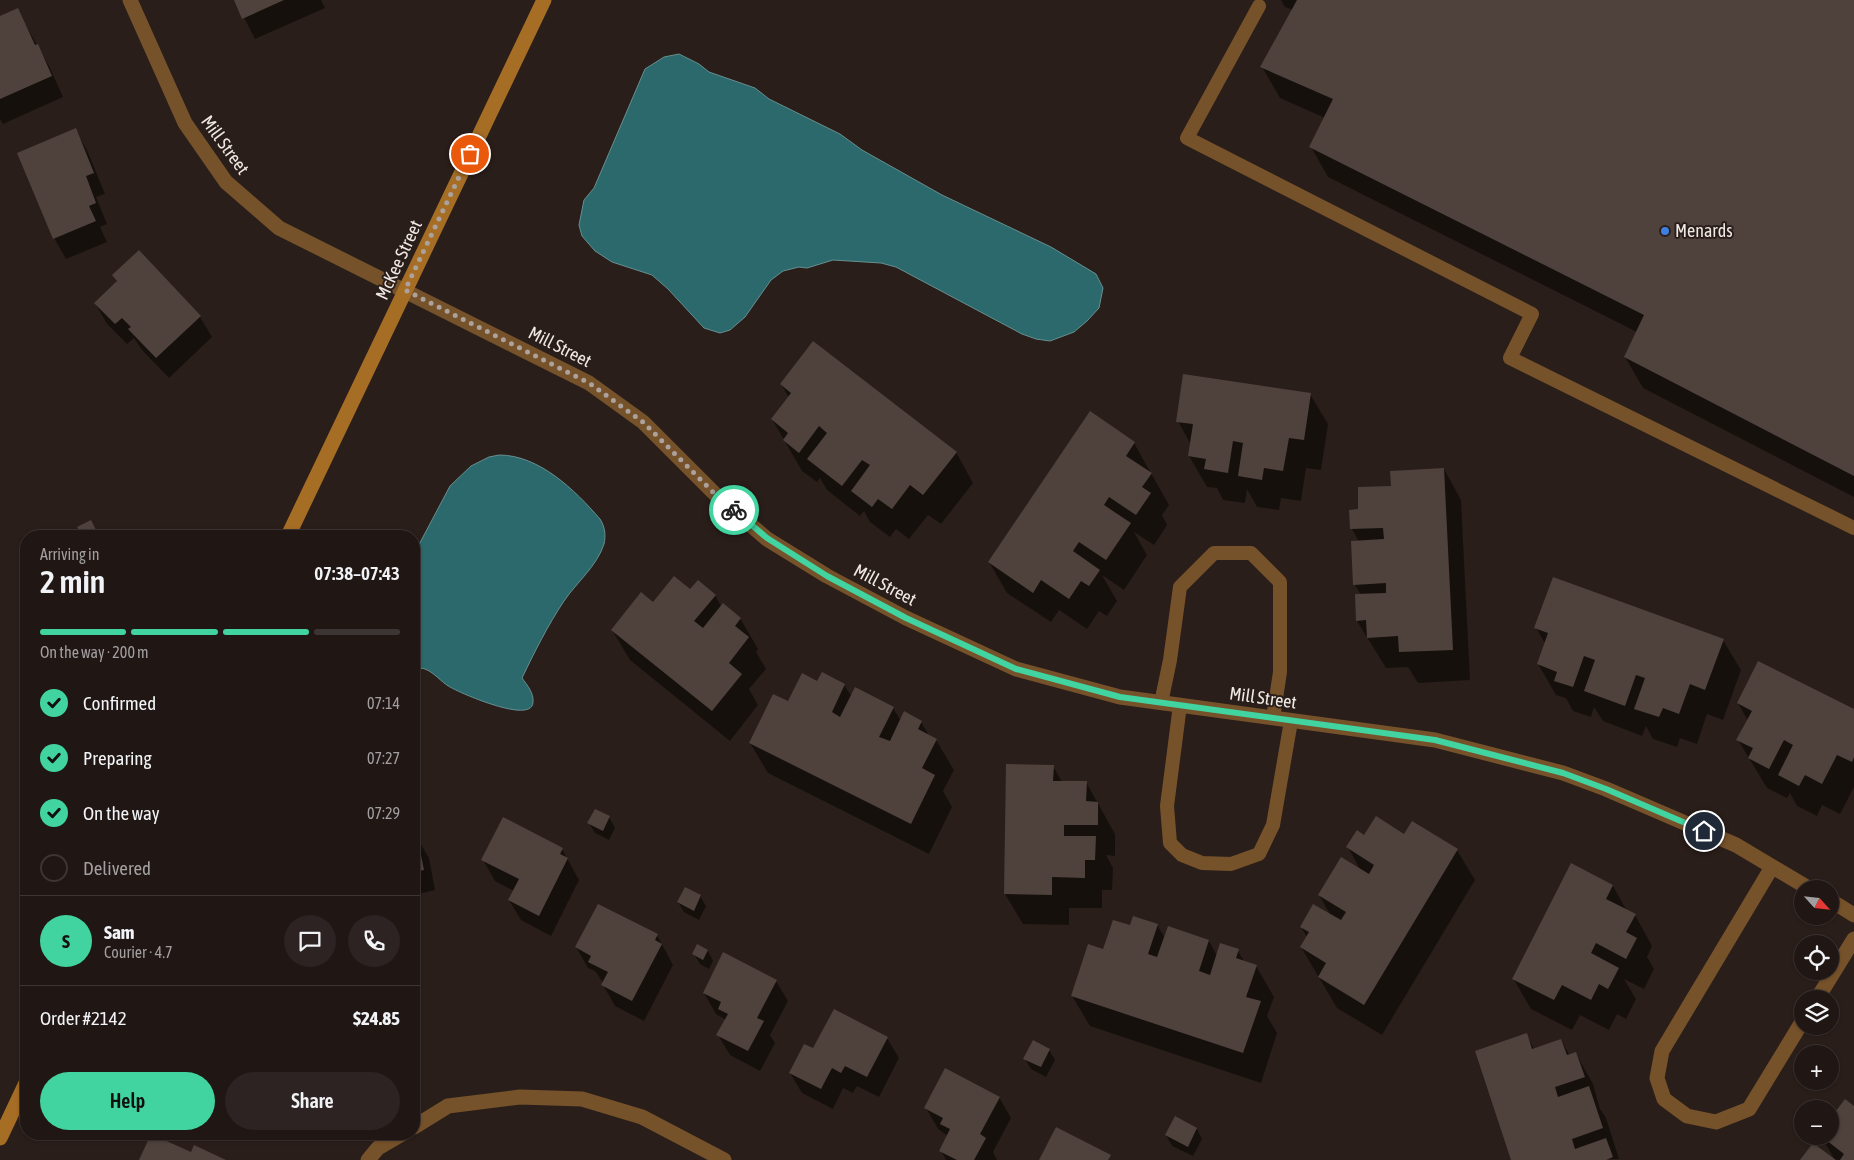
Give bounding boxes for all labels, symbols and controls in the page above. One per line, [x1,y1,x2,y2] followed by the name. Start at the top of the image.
[197,111,254,178] street label: Mill Street
[449,133,491,175] pin
[456,140,484,168] icon: bag
[371,217,426,303] street label: McKee Street
[1675,220,1733,241] place label: Menards
[1659,225,1671,237] marker: Menards
[525,322,595,371] street label: Mill Street
[709,485,759,535] courier
[720,496,748,524] icon: bike
[40,545,100,563] text: Arriving in
[850,559,920,610] street label: Mill Street
[314,562,400,584] text: 07:38–07:43
[40,563,105,600] text: 2 min
[40,643,149,661] text: On the way · 200 m
[1228,682,1298,713] street label: Mill Street
[40,689,68,717] icon: check
[83,692,156,714] text: Confirmed
[367,694,400,712] text: 07:14
[40,744,68,772] icon: check
[83,747,152,769] text: Preparing
[367,749,400,767] text: 07:27
[40,799,68,827] icon: check
[83,802,160,824] text: On the way
[367,804,400,822] text: 07:29
[1683,810,1725,852] pin
[1690,817,1718,845] icon: home
[83,857,151,879] text: Delivered
[1794,880,1839,925] north arrow
[1794,880,1839,1145] map controls
[284,915,336,967] button: chat
[348,915,400,967] button: phone
[104,921,135,943] text: Sam
[62,930,70,952] text: S
[1794,935,1839,980] button: locate
[104,943,173,961] text: Courier · 4.7
[1794,990,1839,1035] button: layers
[40,1007,127,1029] text: Order #2142
[353,1007,400,1029] text: $24.85
[1794,1045,1839,1090] button: +
[40,1072,215,1130] button: Help
[225,1072,400,1130] button: Share
[1794,1100,1839,1145] button: −

